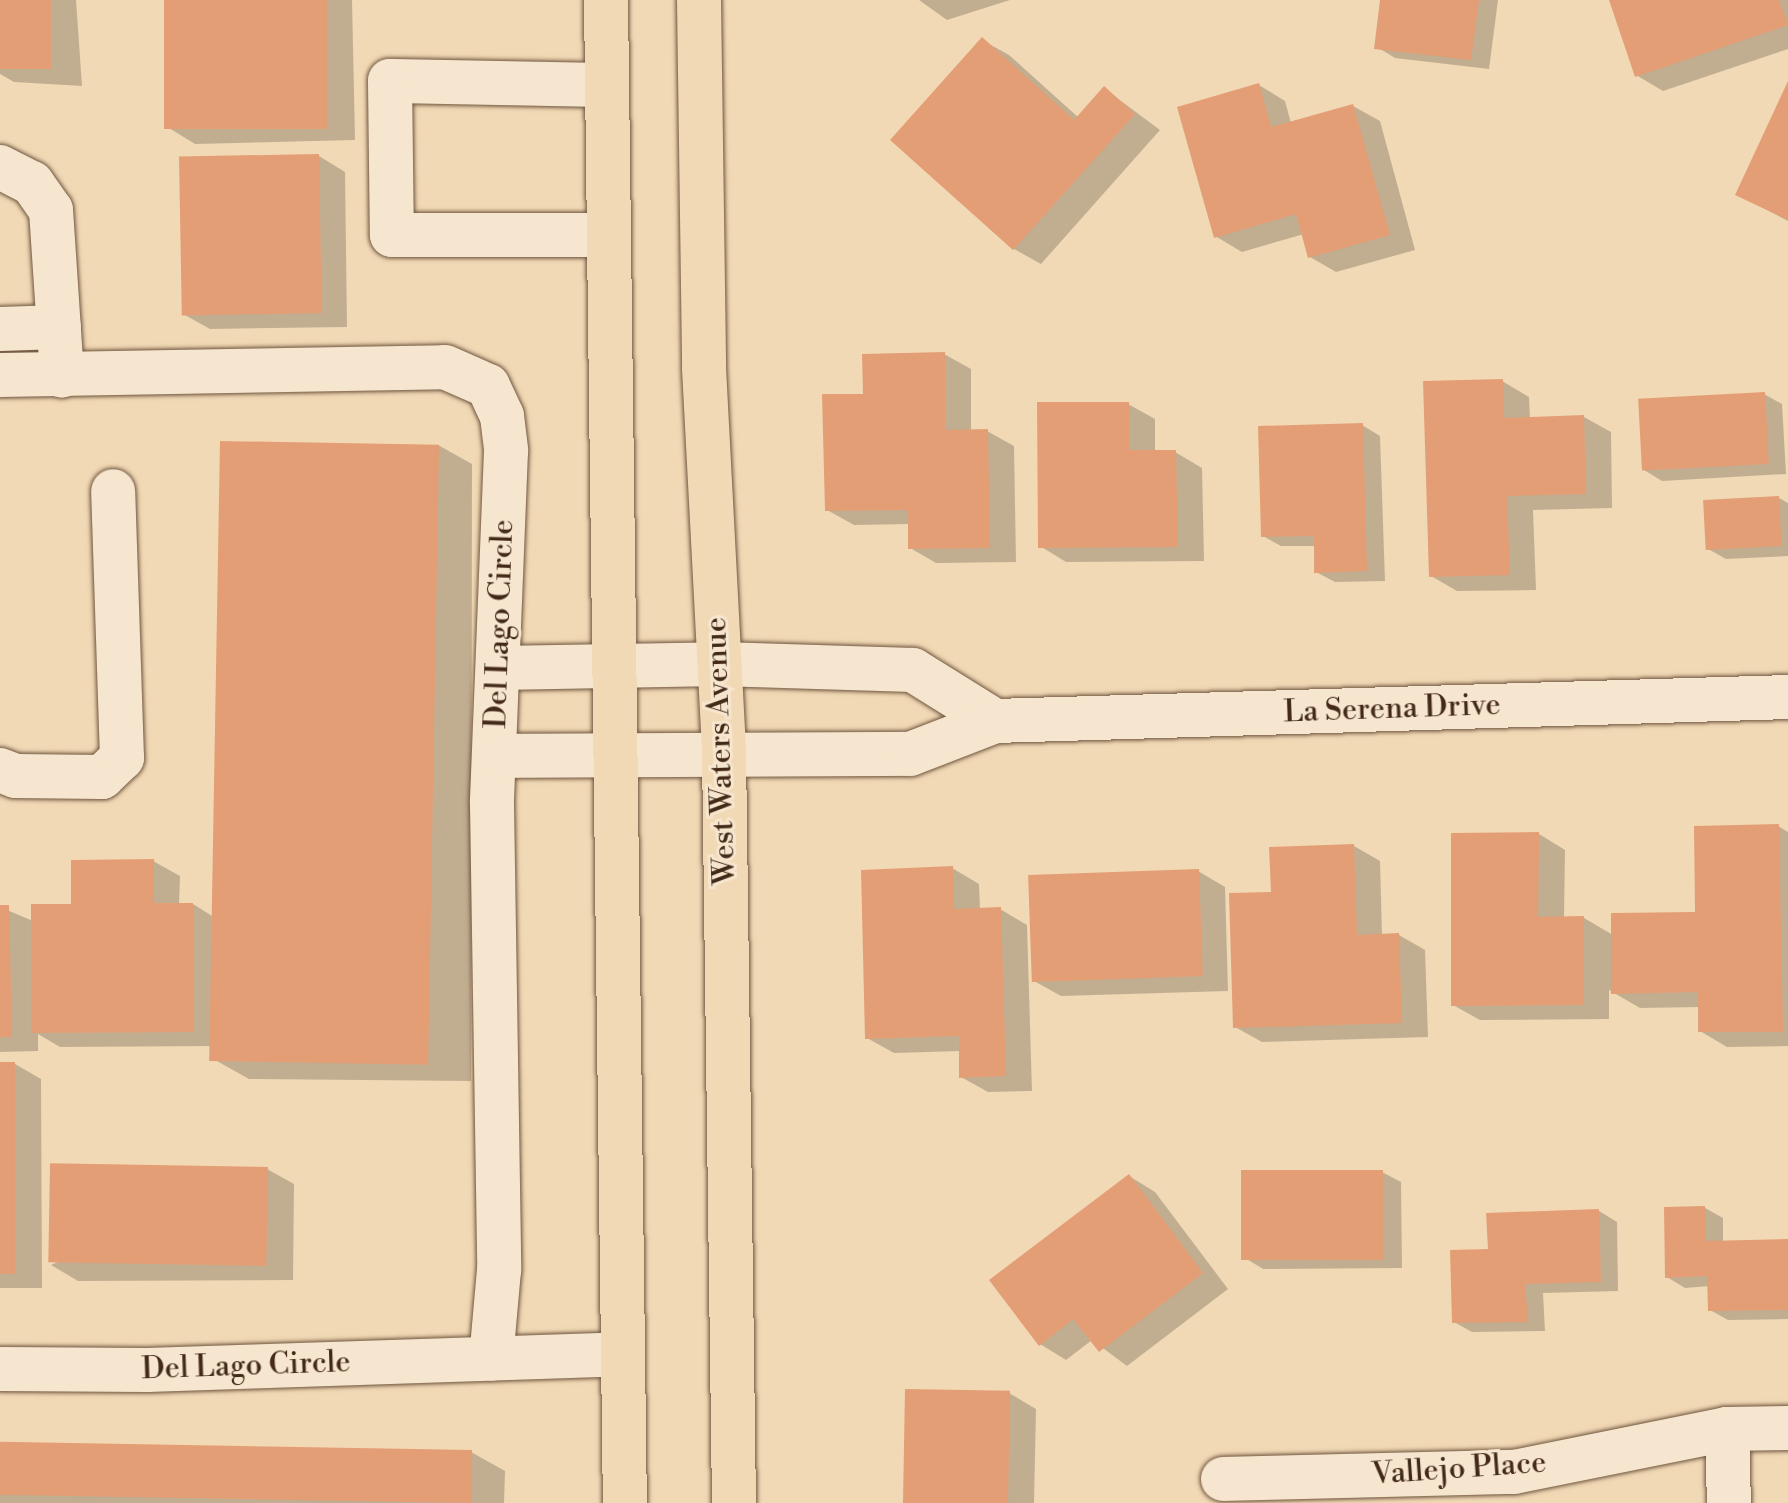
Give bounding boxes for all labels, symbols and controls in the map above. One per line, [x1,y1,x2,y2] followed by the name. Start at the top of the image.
[478,519,522,729] street label: Del Lago Circle
[698,617,744,885] street label: West Waters Avenue
[1283,687,1501,731] street label: La Serena Drive
[141,1344,351,1388] street label: Del Lago Circle
[1371,1445,1547,1493] street label: Vallejo Place

